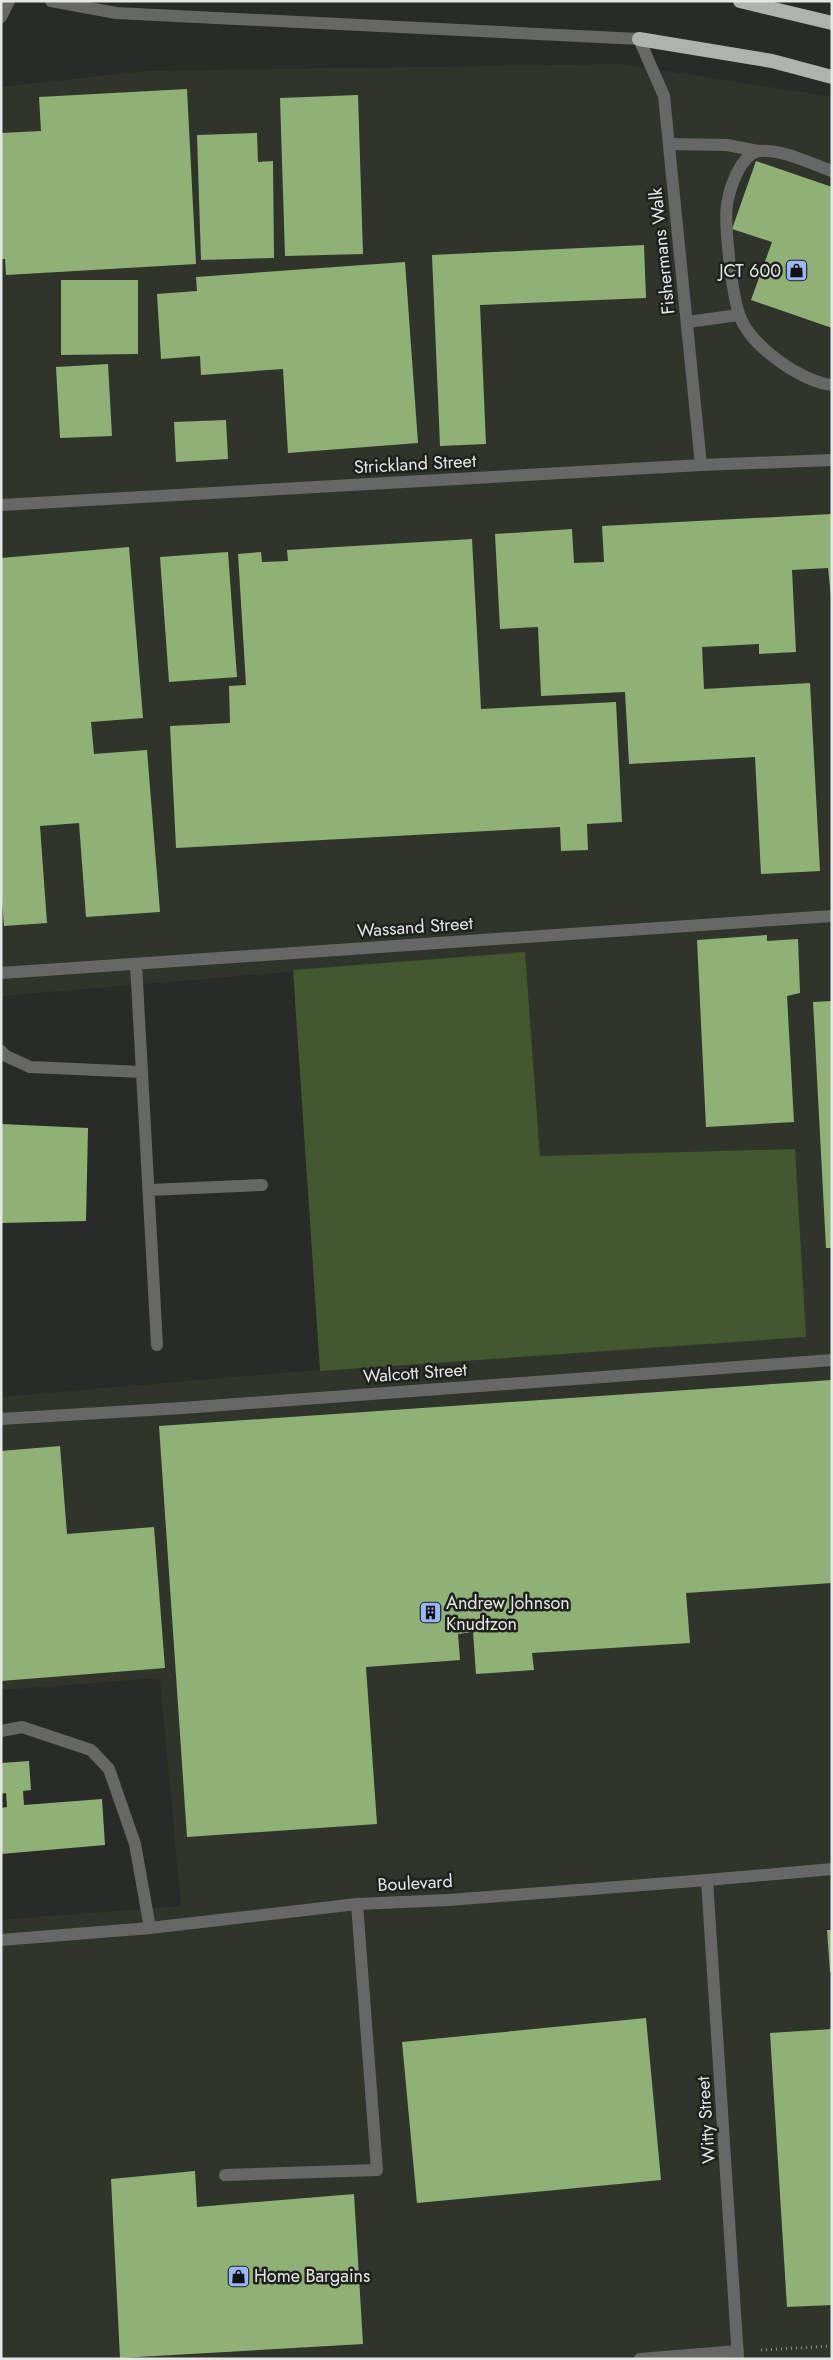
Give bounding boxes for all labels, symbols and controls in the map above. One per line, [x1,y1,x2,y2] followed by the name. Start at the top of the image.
[642,186,682,316] street label: Fishermans Walk
[717,258,781,284] place label: JCT 600
[785,259,809,283] shop icon: JCT 600
[353,448,477,480] street label: Strickland Street
[356,910,474,944] street label: Wassand Street
[362,1356,469,1390] street label: Walcott Street
[446,1590,570,1637] place label: Andrew Johnson Knudtzon
[418,1601,442,1625] building icon: Andrew Johnson Knudtzon
[377,1868,453,1898] street label: Boulevard
[690,2075,722,2165] street label: Witty Street
[254,2263,370,2289] place label: Home Bargains
[226,2264,250,2288] shop icon: Home Bargains

